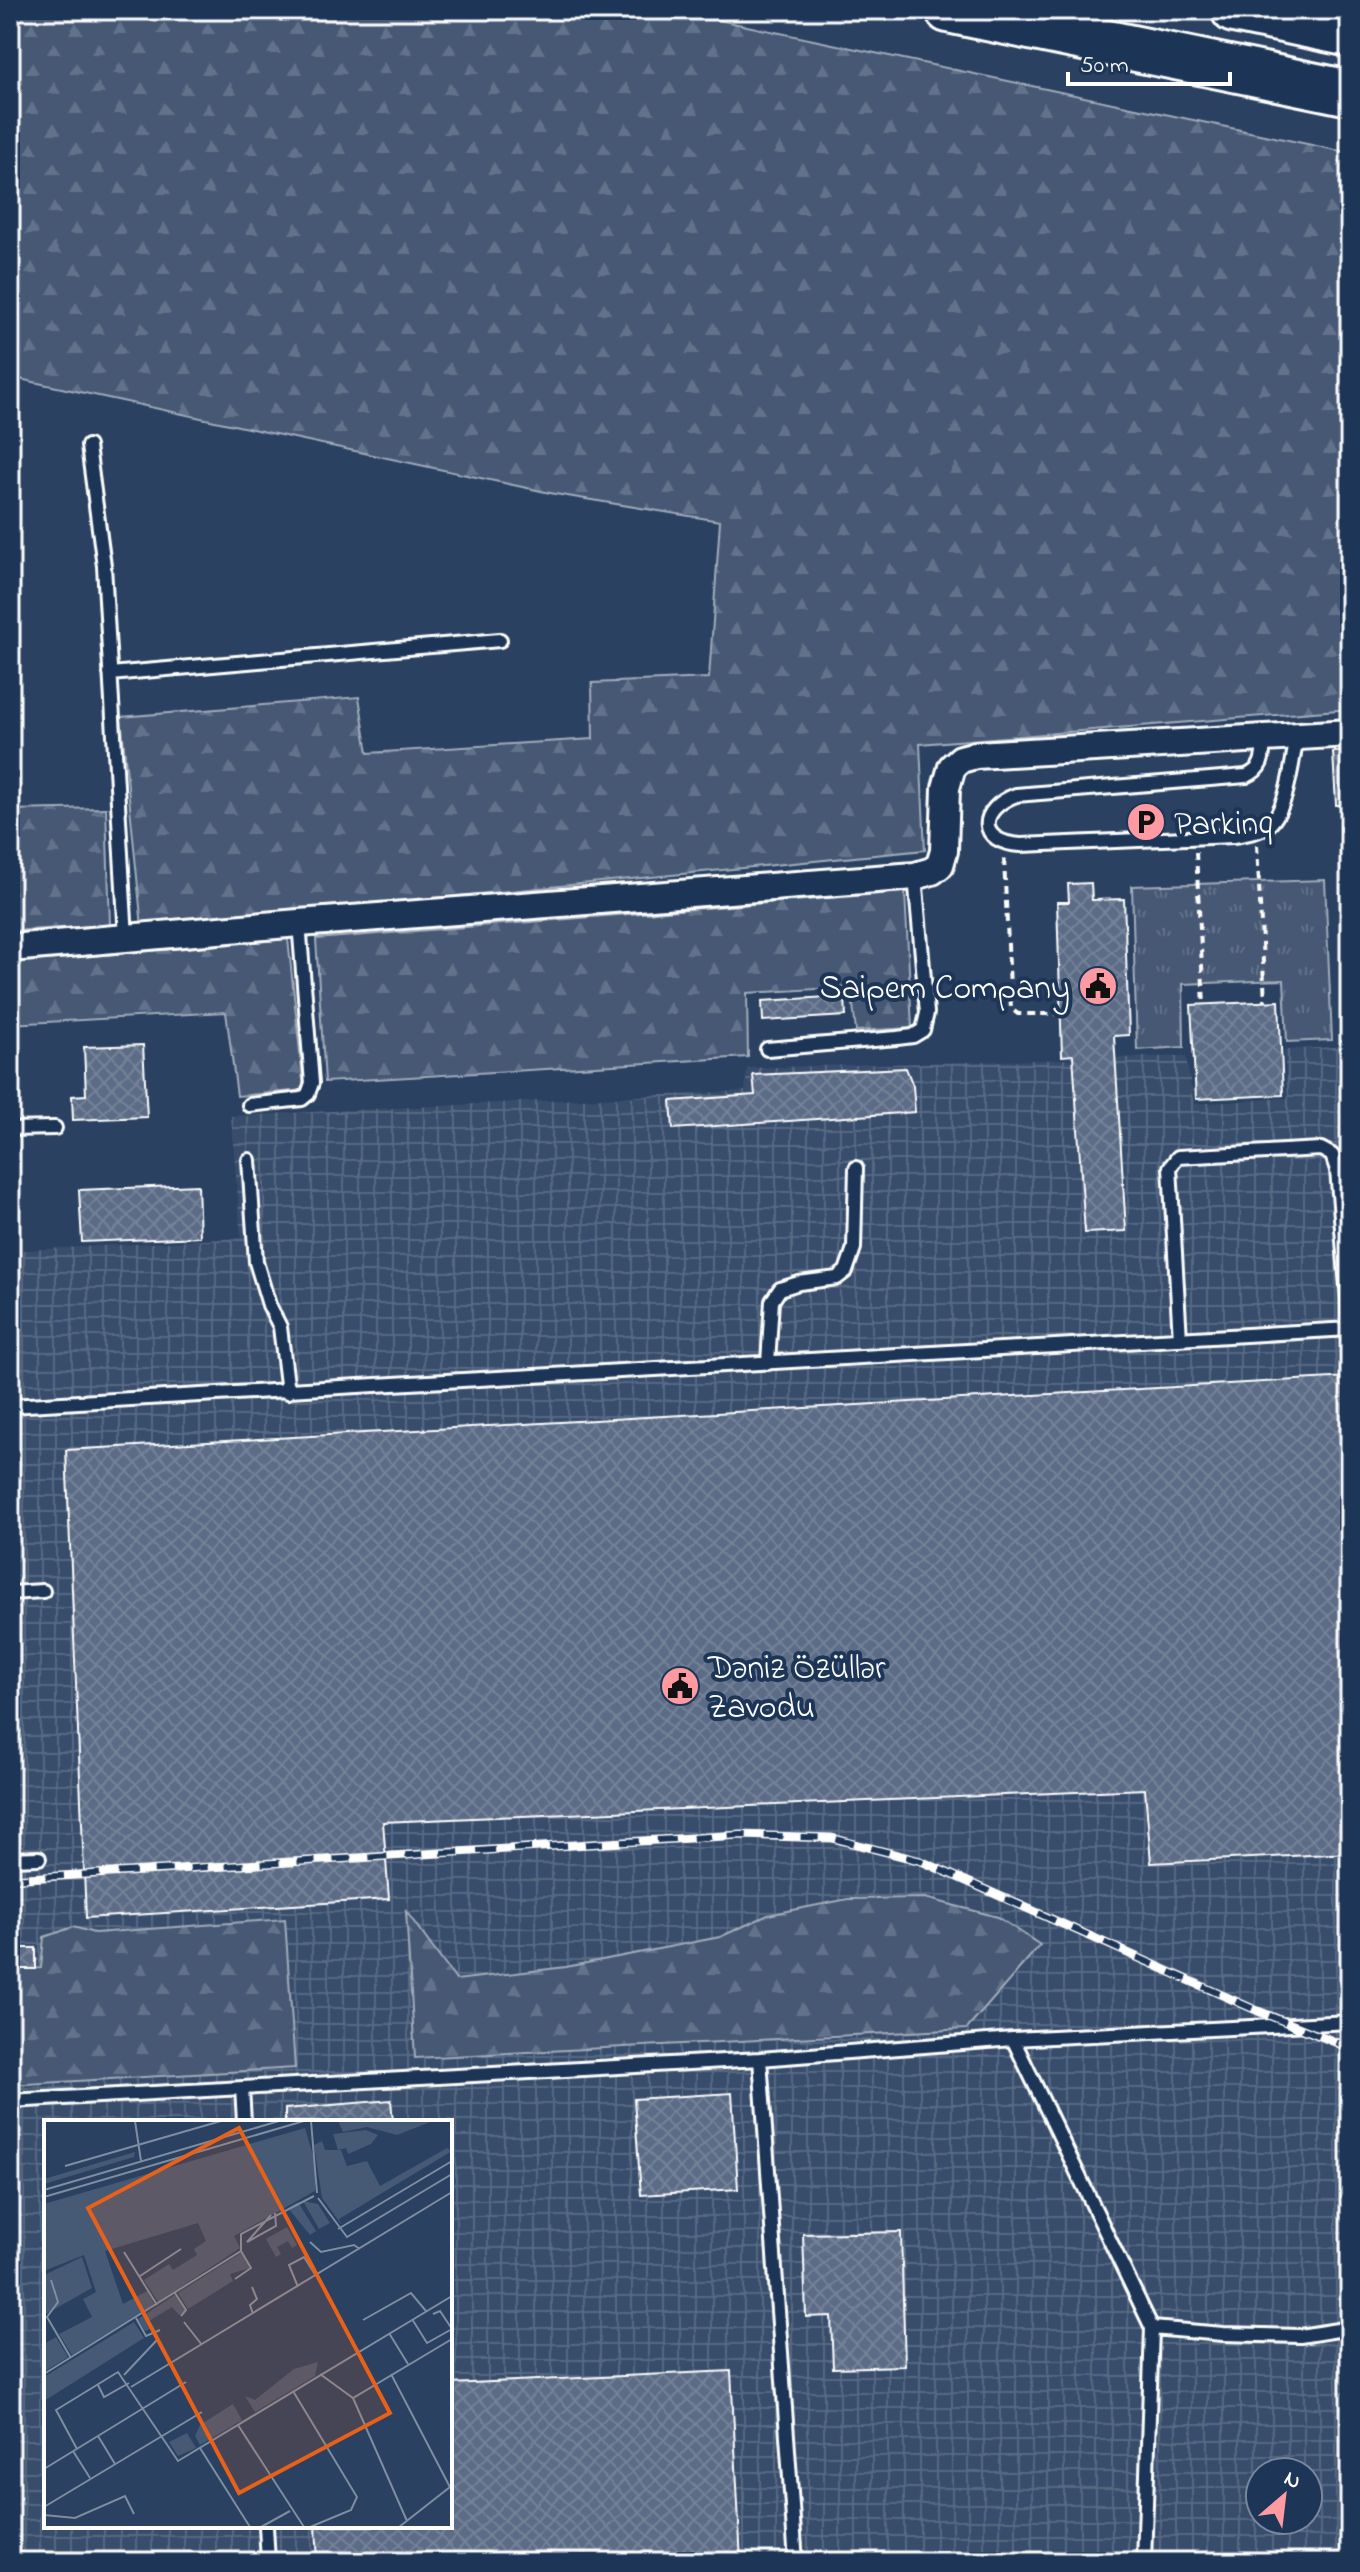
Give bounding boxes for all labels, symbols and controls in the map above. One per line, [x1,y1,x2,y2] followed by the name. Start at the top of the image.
[1068,36,1230,86] scale bar
[1080,49,1129,84] text: 50 m
[1125,801,1167,843] parking icon: Parkinq
[1174,801,1272,851] place label: Parkinq
[820,965,1070,1015] place label: Saipem Company
[1077,965,1119,1007] public building icon: Saipem Company
[707,1645,886,1734] place label: Dəniz Özüllər Zavodu
[659,1665,701,1707] public building icon: Dəniz Özüllər Zavodu
[44,2120,452,2528] inset map
[1244,2456,1324,2536] north arrow
[1278,2463,1306,2499] text: N

